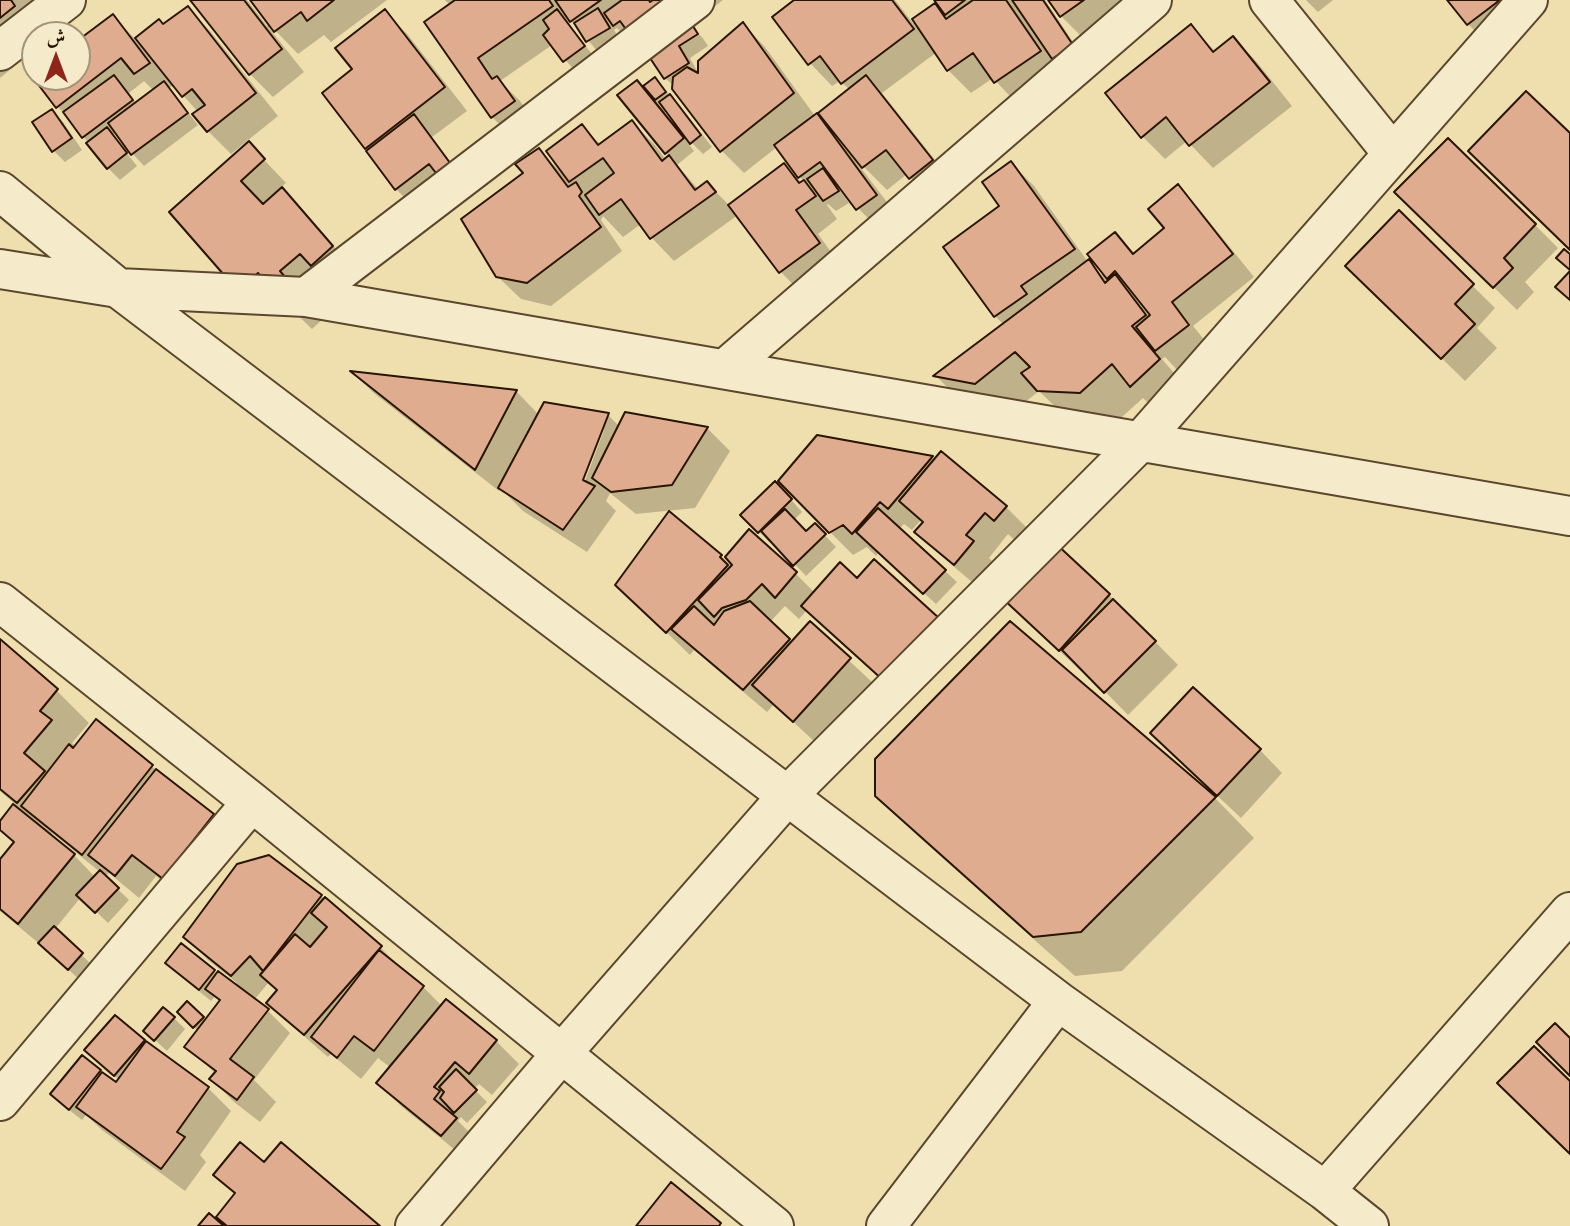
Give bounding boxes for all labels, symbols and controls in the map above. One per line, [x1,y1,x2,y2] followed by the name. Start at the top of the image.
[21,21,91,91] north arrow
[47,25,65,49] text: ش

